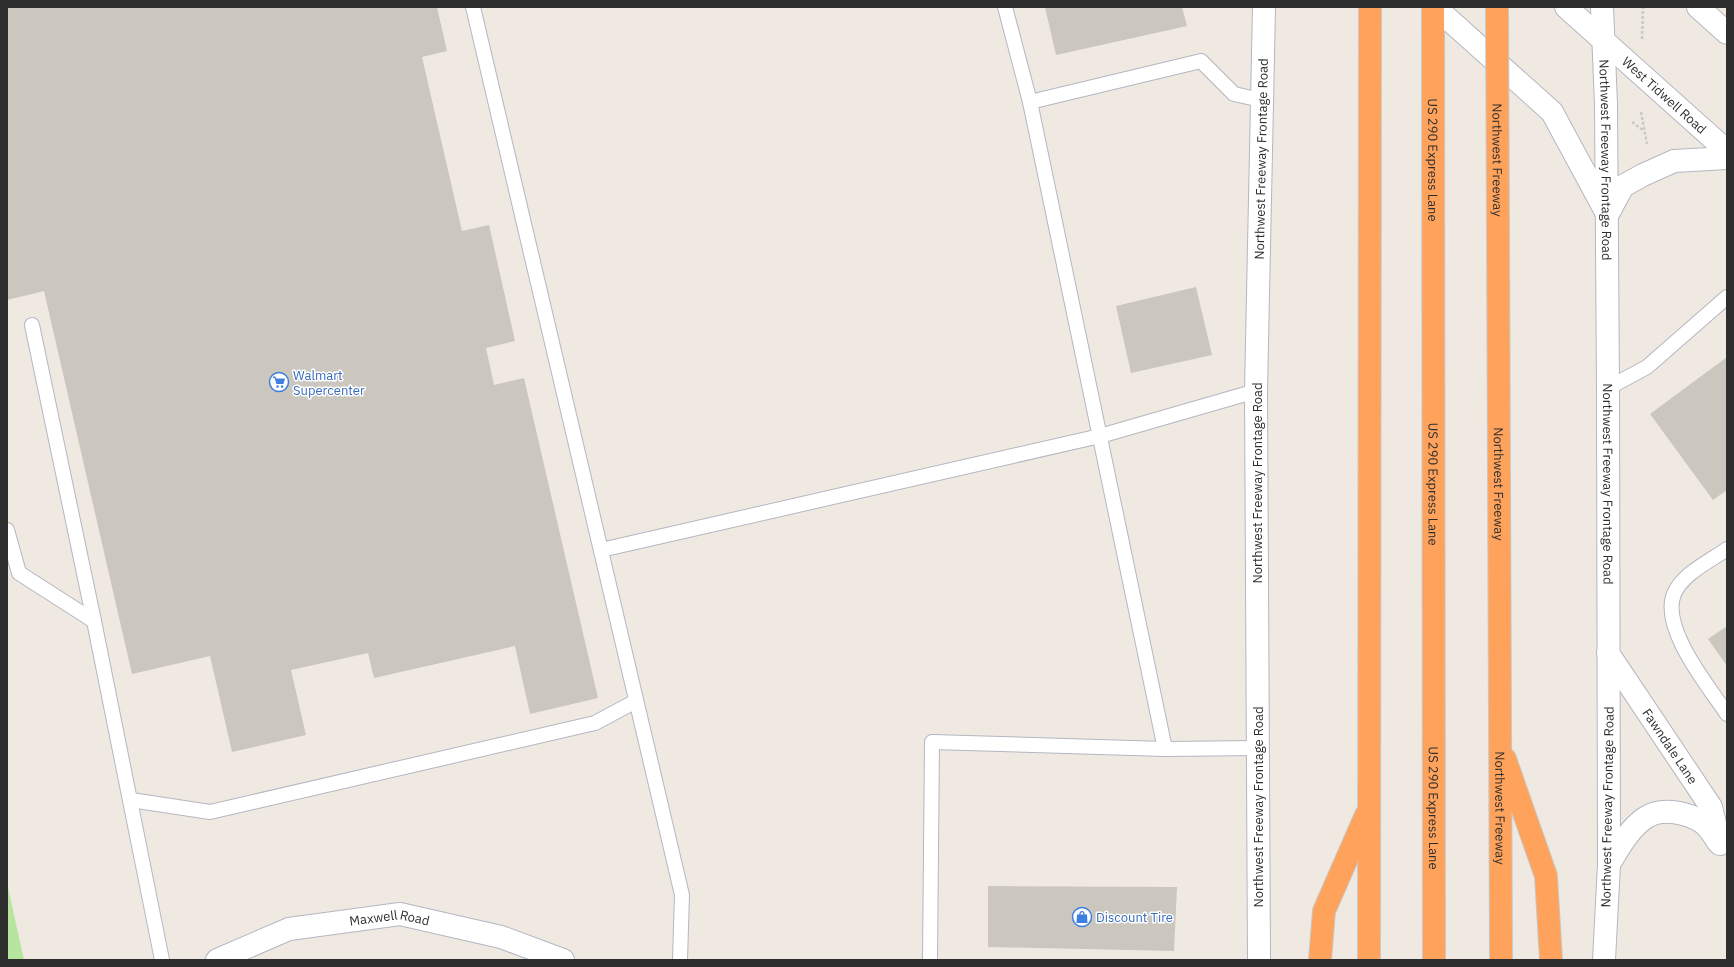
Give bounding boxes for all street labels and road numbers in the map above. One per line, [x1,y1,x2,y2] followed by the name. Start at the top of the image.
[1618,53,1710,138] street label: West Tidwell Road
[1251,58,1272,260] street label: Northwest Freeway Frontage Road
[1595,59,1615,261] street label: Northwest Freeway Frontage Road
[1424,98,1441,222] street label: US 290 Express Lane
[1488,103,1506,217] street label: Northwest Freeway
[1249,382,1266,584] street label: Northwest Freeway Frontage Road
[1599,383,1616,585] street label: Northwest Freeway Frontage Road
[1424,422,1442,546] street label: US 290 Express Lane
[1490,427,1507,541] street label: Northwest Freeway
[1639,705,1701,787] street label: Fawndale Lane
[1250,706,1267,908] street label: Northwest Freeway Frontage Road
[1597,706,1618,908] street label: Northwest Freeway Frontage Road
[1425,746,1442,870] street label: US 290 Express Lane
[1491,751,1509,865] street label: Northwest Freeway
[348,906,431,930] street label: Maxwell Road

